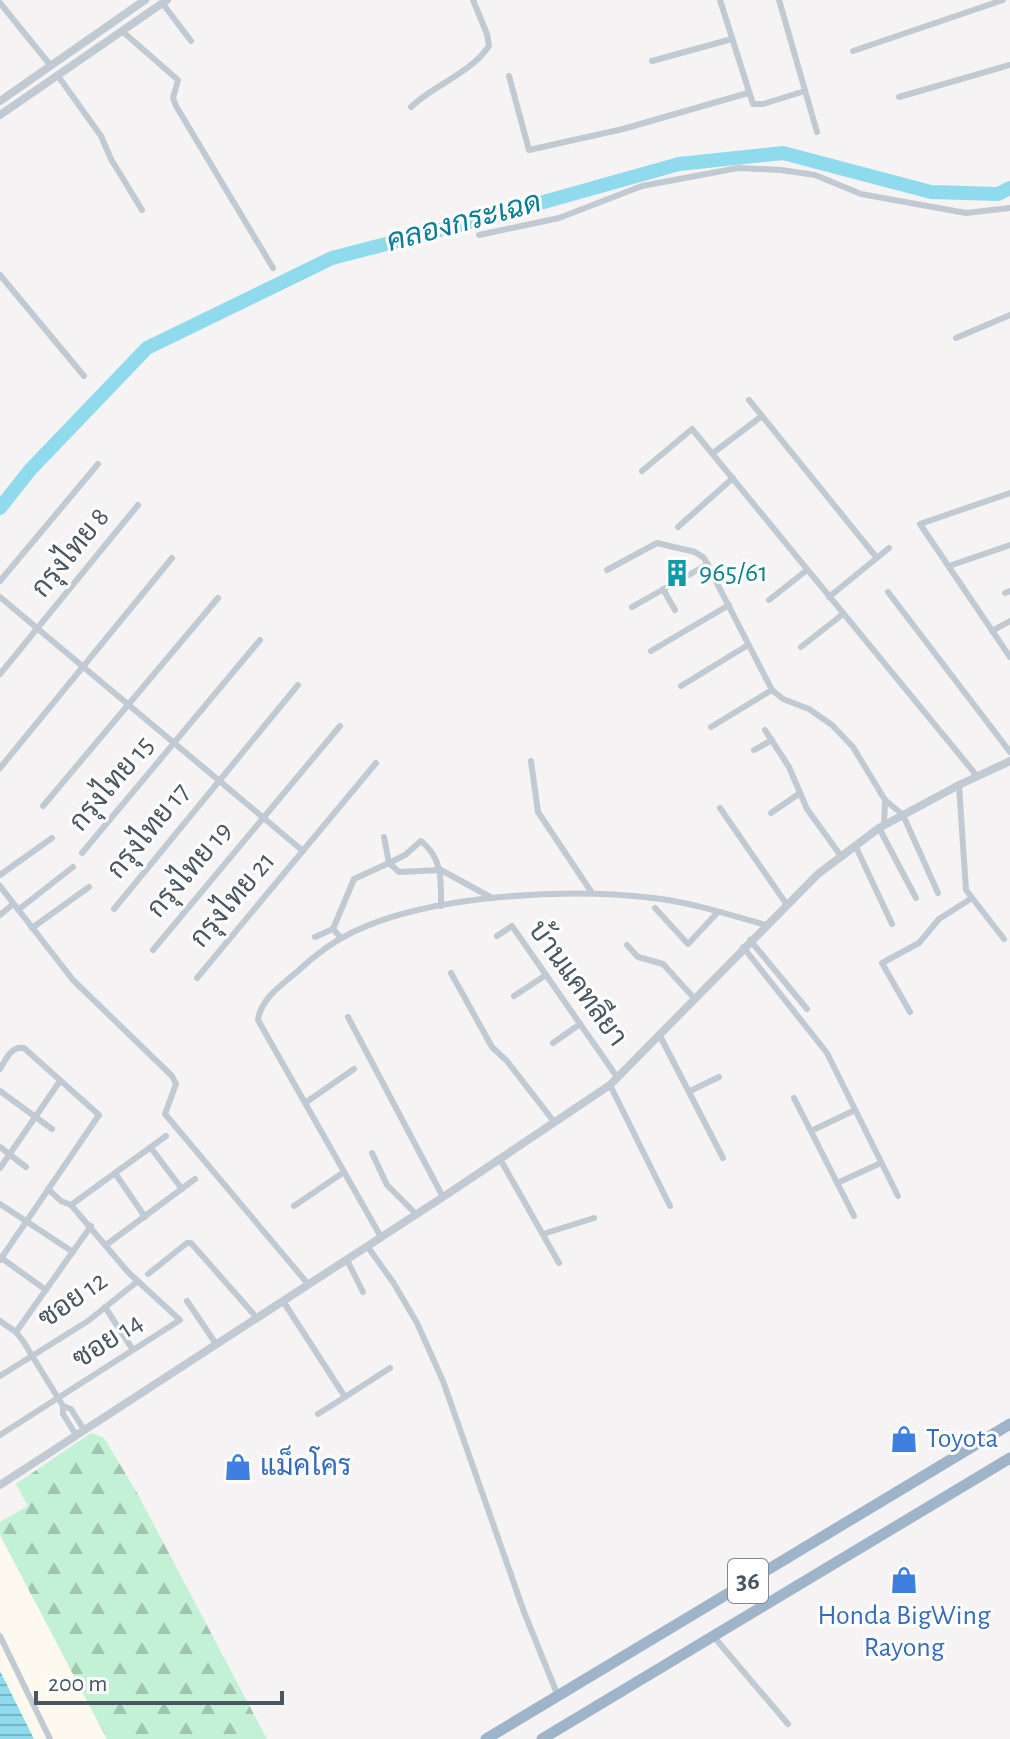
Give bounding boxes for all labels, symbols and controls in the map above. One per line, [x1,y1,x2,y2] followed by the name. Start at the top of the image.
[383,187,545,257] water label: คลองกระเฉด
[21,499,118,605] street label: กรุงไทย 8
[662,558,692,588] building icon: 965/61
[699,559,768,587] place label: 965/61
[59,727,162,839] street label: กรุงไทย 15
[97,774,199,886] street label: กรุงไทย 17
[137,812,241,926] street label: กรุงไทย 19
[180,843,284,956] street label: กรุงไทย 21
[523,913,636,1052] street label: บ้านแคทลียา
[34,1267,112,1333] street label: ซอย 12
[68,1308,148,1374] street label: ซอย 14
[889,1424,919,1454] shop icon: Toyota
[926,1425,998,1453] place label: Toyota
[260,1445,351,1481] place label: แม็คโคร
[223,1452,253,1482] shop icon: แม็คโคร
[728,1559,768,1603] road number: 36
[889,1565,919,1595] shop icon: Honda BigWing Rayong
[817,1602,991,1662] place label: Honda BigWing Rayong
[36,1655,282,1705] scale bar
[48,1672,107,1696] text: 200 m

